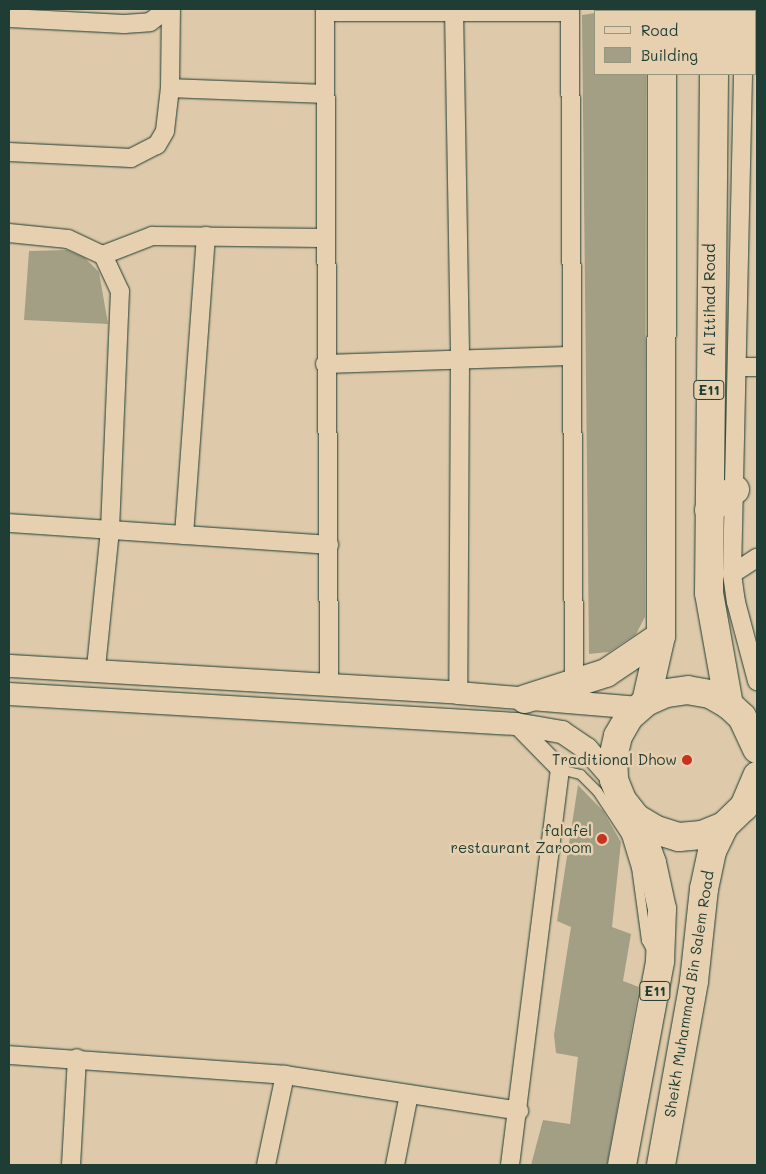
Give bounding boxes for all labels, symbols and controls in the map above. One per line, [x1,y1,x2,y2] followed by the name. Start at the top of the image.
[594,10,756,75] legend
[641,20,678,40] text: Road
[641,45,698,65] text: Building
[701,244,719,356] street label: Al Ittihad Road
[693,378,725,402] road number: E11
[552,751,677,769] place label: Traditional Dhow
[681,754,693,766] marker: Traditional Dhow
[450,821,592,856] place label: falafel restaurant Zaroom
[596,833,608,845] marker: falafel restaurant Zaroom
[661,869,717,1119] street label: Sheikh Muhammad Bin Salem Road
[639,979,671,1002] road number: E11

